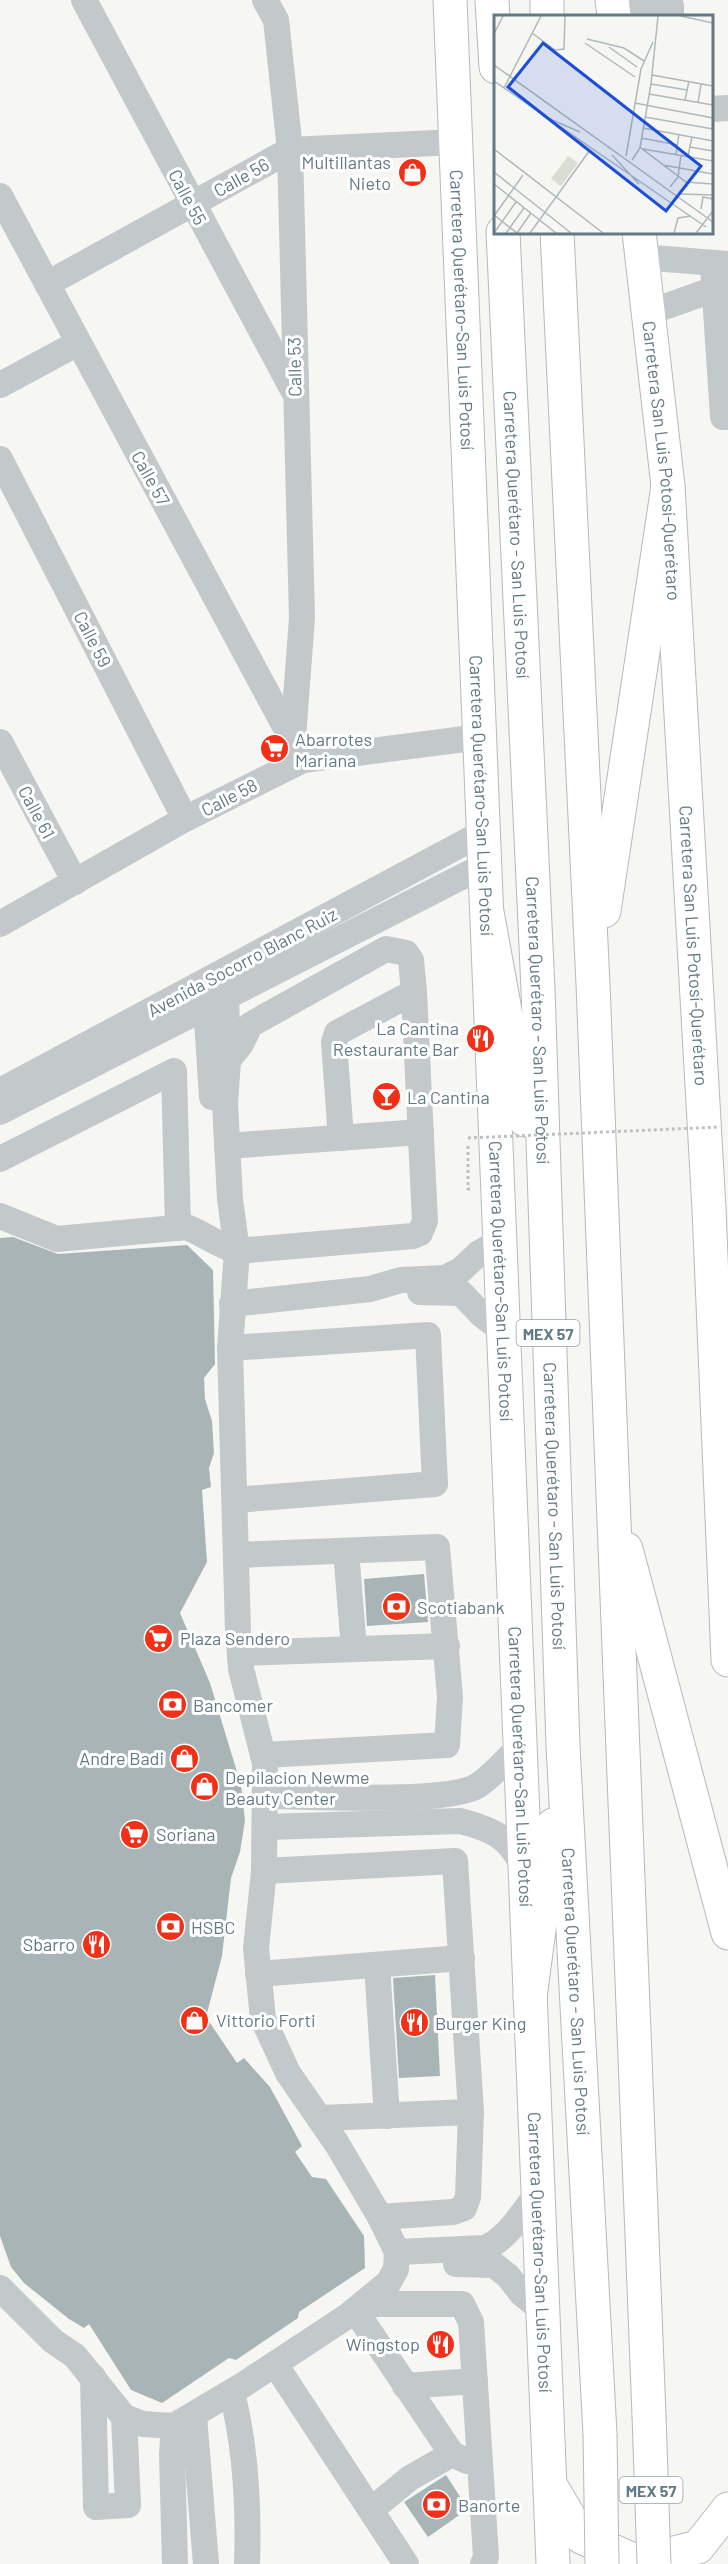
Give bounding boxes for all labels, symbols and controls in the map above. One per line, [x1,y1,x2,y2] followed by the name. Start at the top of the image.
[494,15,713,234] inset map
[302,151,391,194] place label: Multillantas Nieto
[209,153,273,201] street label: Calle 56
[396,156,428,188] shop icon: Multillantas Nieto
[164,165,212,229] street label: Calle 55
[446,169,479,451] street label: Carretera Querétaro-San Luis Potosí
[638,320,685,601] street label: Carretera San Luis Potosí-Querétaro
[282,337,306,397] street label: Calle 53
[499,390,535,679] street label: Carretera Querétaro - San Luis Potosí
[127,447,175,510] street label: Calle 57
[70,607,116,671] street label: Calle 59
[465,655,499,936] street label: Carretera Querétaro-San Luis Potosí
[295,728,372,771] place label: Abarrotes Mariana
[258,733,290,765] supermarket icon: Abarrotes Mariana
[197,774,261,820] street label: Calle 58
[14,782,60,842] street label: Calle 61
[675,805,713,1086] street label: Carretera San Luis Potosí-Querétaro
[522,876,555,1165] street label: Carretera Querétaro - San Luis Potosí
[143,903,341,1021] street label: Avenida Socorro Blanc Ruiz
[333,1017,459,1060] place label: La Cantina Restaurante Bar
[464,1022,496,1054] restaurant icon: La Cantina Restaurante Bar
[370,1081,402,1113] bar icon: La Cantina
[407,1086,490,1108] place label: La Cantina
[485,1140,518,1422] street label: Carretera Querétaro-San Luis Potosí
[516,1320,580,1346] road number: MEX 57
[539,1362,571,1650] street label: Carretera Querétaro - San Luis Potosí
[380,1591,412,1623] bank icon: Scotiabank
[417,1596,505,1618] place label: Scotiabank
[143,1622,175,1654] supermarket icon: Plaza Sendero
[504,1626,538,1908] street label: Carretera Querétaro-San Luis Potosí
[180,1627,290,1649] place label: Plaza Sendero
[156,1689,188,1721] bank icon: Bancomer
[193,1694,273,1716] place label: Bancomer
[169,1742,201,1774] shop icon: Andre Badi
[79,1747,164,1769] place label: Andre Badi
[225,1766,370,1809] place label: Depilacion Newme Beauty Center
[188,1771,220,1803] shop icon: Depilacion Newme Beauty Center
[119,1818,151,1850] supermarket icon: Soriana
[156,1823,216,1845] place label: Soriana
[557,1847,595,2136] street label: Carretera Querétaro - San Luis Potosí
[154,1911,186,1943] bank icon: HSBC
[191,1916,235,1938] place label: HSBC
[80,1928,112,1960] restaurant icon: Sbarro
[23,1933,75,1955] place label: Sbarro
[179,2004,211,2036] shop icon: Vittorio Forti
[398,2007,430,2039] restaurant icon: Burger King
[216,2009,316,2031] place label: Vittorio Forti
[435,2012,526,2034] place label: Burger King
[524,2111,557,2393] street label: Carretera Querétaro-San Luis Potosí
[425,2328,457,2360] restaurant icon: Wingstop
[346,2333,420,2355] place label: Wingstop
[620,2477,682,2503] road number: MEX 57
[421,2489,453,2521] bank icon: Banorte
[458,2494,520,2516] place label: Banorte

